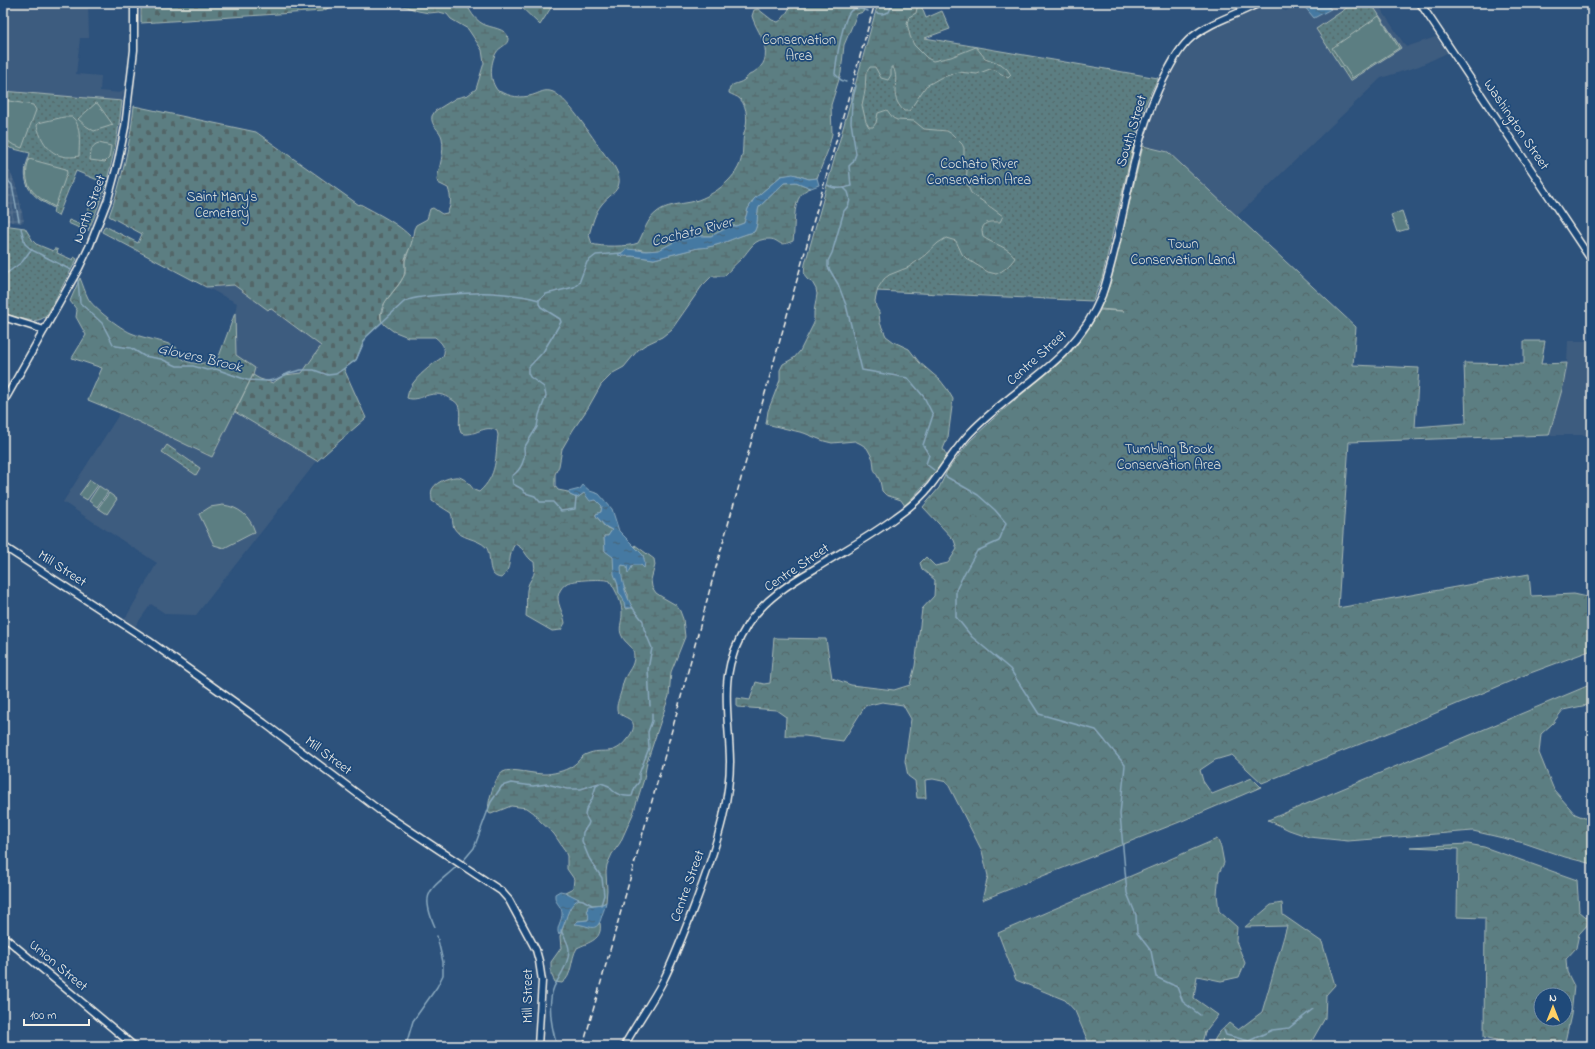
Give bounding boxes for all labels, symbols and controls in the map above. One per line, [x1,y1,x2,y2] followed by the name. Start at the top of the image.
[762,30,836,67] park label: Conservation Area
[1477,75,1554,175] street label: Washington Street
[1111,92,1153,170] street label: South Street
[927,154,1031,191] park label: Cochato River Conservation Area
[68,172,112,246] street label: North Street
[187,187,257,225] park label: Saint Mary's Cemetery
[649,211,737,253] water label: Cochato River
[1131,234,1236,271] park label: Town Conservation Land
[1002,325,1072,391] street label: Centre Street
[156,338,245,379] water label: Glovers Brook
[1117,439,1221,476] park label: Tumbling Brook Conservation Area
[760,538,834,598] street label: Centre Street
[33,545,91,593] street label: Mill Street
[300,731,356,781] street label: Mill Street
[665,847,711,925] street label: Centre Street
[24,935,92,997] street label: Union Street
[518,968,539,1023] street label: Mill Street
[1533,987,1573,1027] north arrow
[1549,990,1557,1006] text: N
[24,1001,89,1027] scale bar
[30,1007,57,1025] text: 100 m

